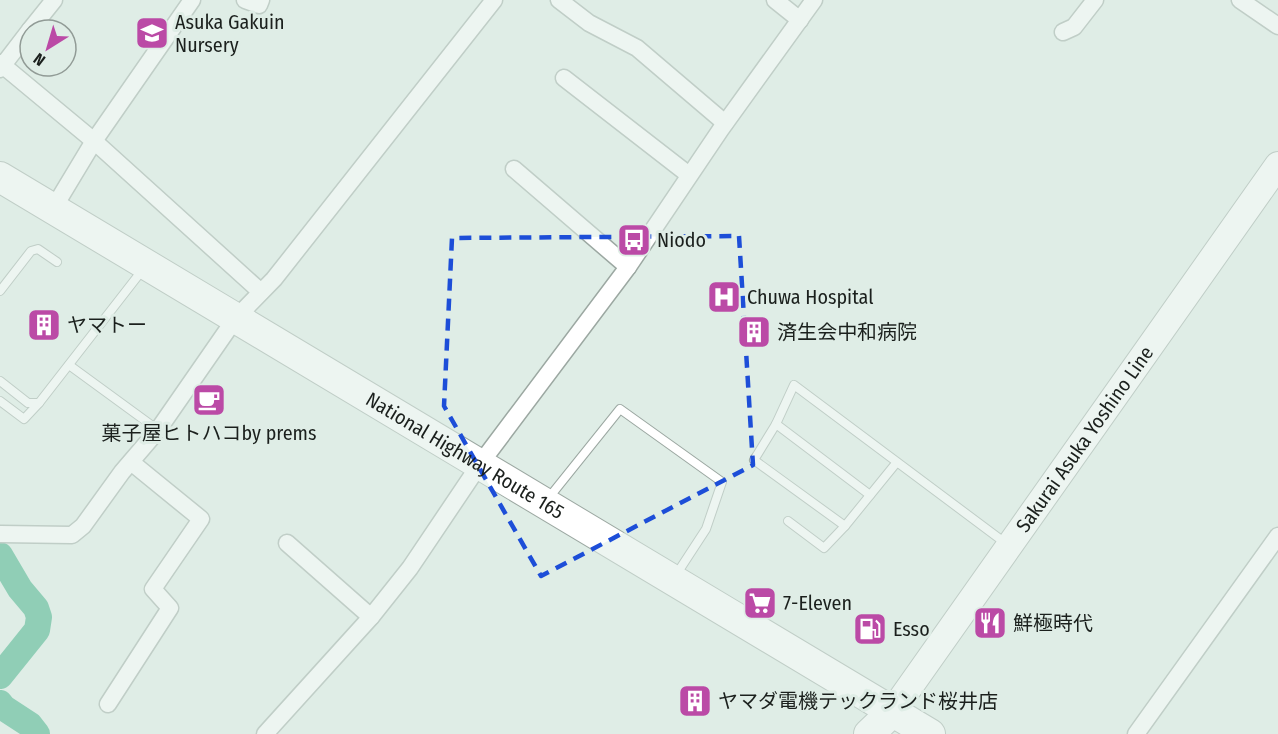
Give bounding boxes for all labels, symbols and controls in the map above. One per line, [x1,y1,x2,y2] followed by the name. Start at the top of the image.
[175,10,285,57] place label: Asuka Gakuin Nursery
[134,15,170,51] school or university icon: Asuka Gakuin Nursery
[18,18,78,78] north arrow
[30,49,49,70] text: N
[616,222,652,258] bus stop icon: Niodo
[657,228,706,252] place label: Niodo
[706,279,742,315] hospital icon: Chuwa Hospital
[747,285,873,309] place label: Chuwa Hospital
[26,307,62,343] building icon: ヤマトー
[67,313,147,337] place label: ヤマトー
[736,314,772,350] building icon: 済生会中和病院
[777,320,917,344] place label: 済生会中和病院
[1011,341,1158,537] street label: Sakurai Asuka Yoshino Line
[191,382,227,418] cafe icon: 菓子屋ヒトハコby prems
[362,387,568,524] street label: National Highway Route 165
[101,421,317,445] place label: 菓子屋ヒトハコby prems
[742,585,778,621] supermarket icon: 7-Eleven
[783,591,852,615] place label: 7-Eleven
[972,605,1008,641] restaurant icon: 鮮極時代
[852,611,888,647] fuel station icon: Esso
[1013,611,1093,635] place label: 鮮極時代
[893,617,930,641] place label: Esso
[677,683,713,719] building icon: ヤマダ電機テックランド桜井店
[718,689,998,713] place label: ヤマダ電機テックランド桜井店

